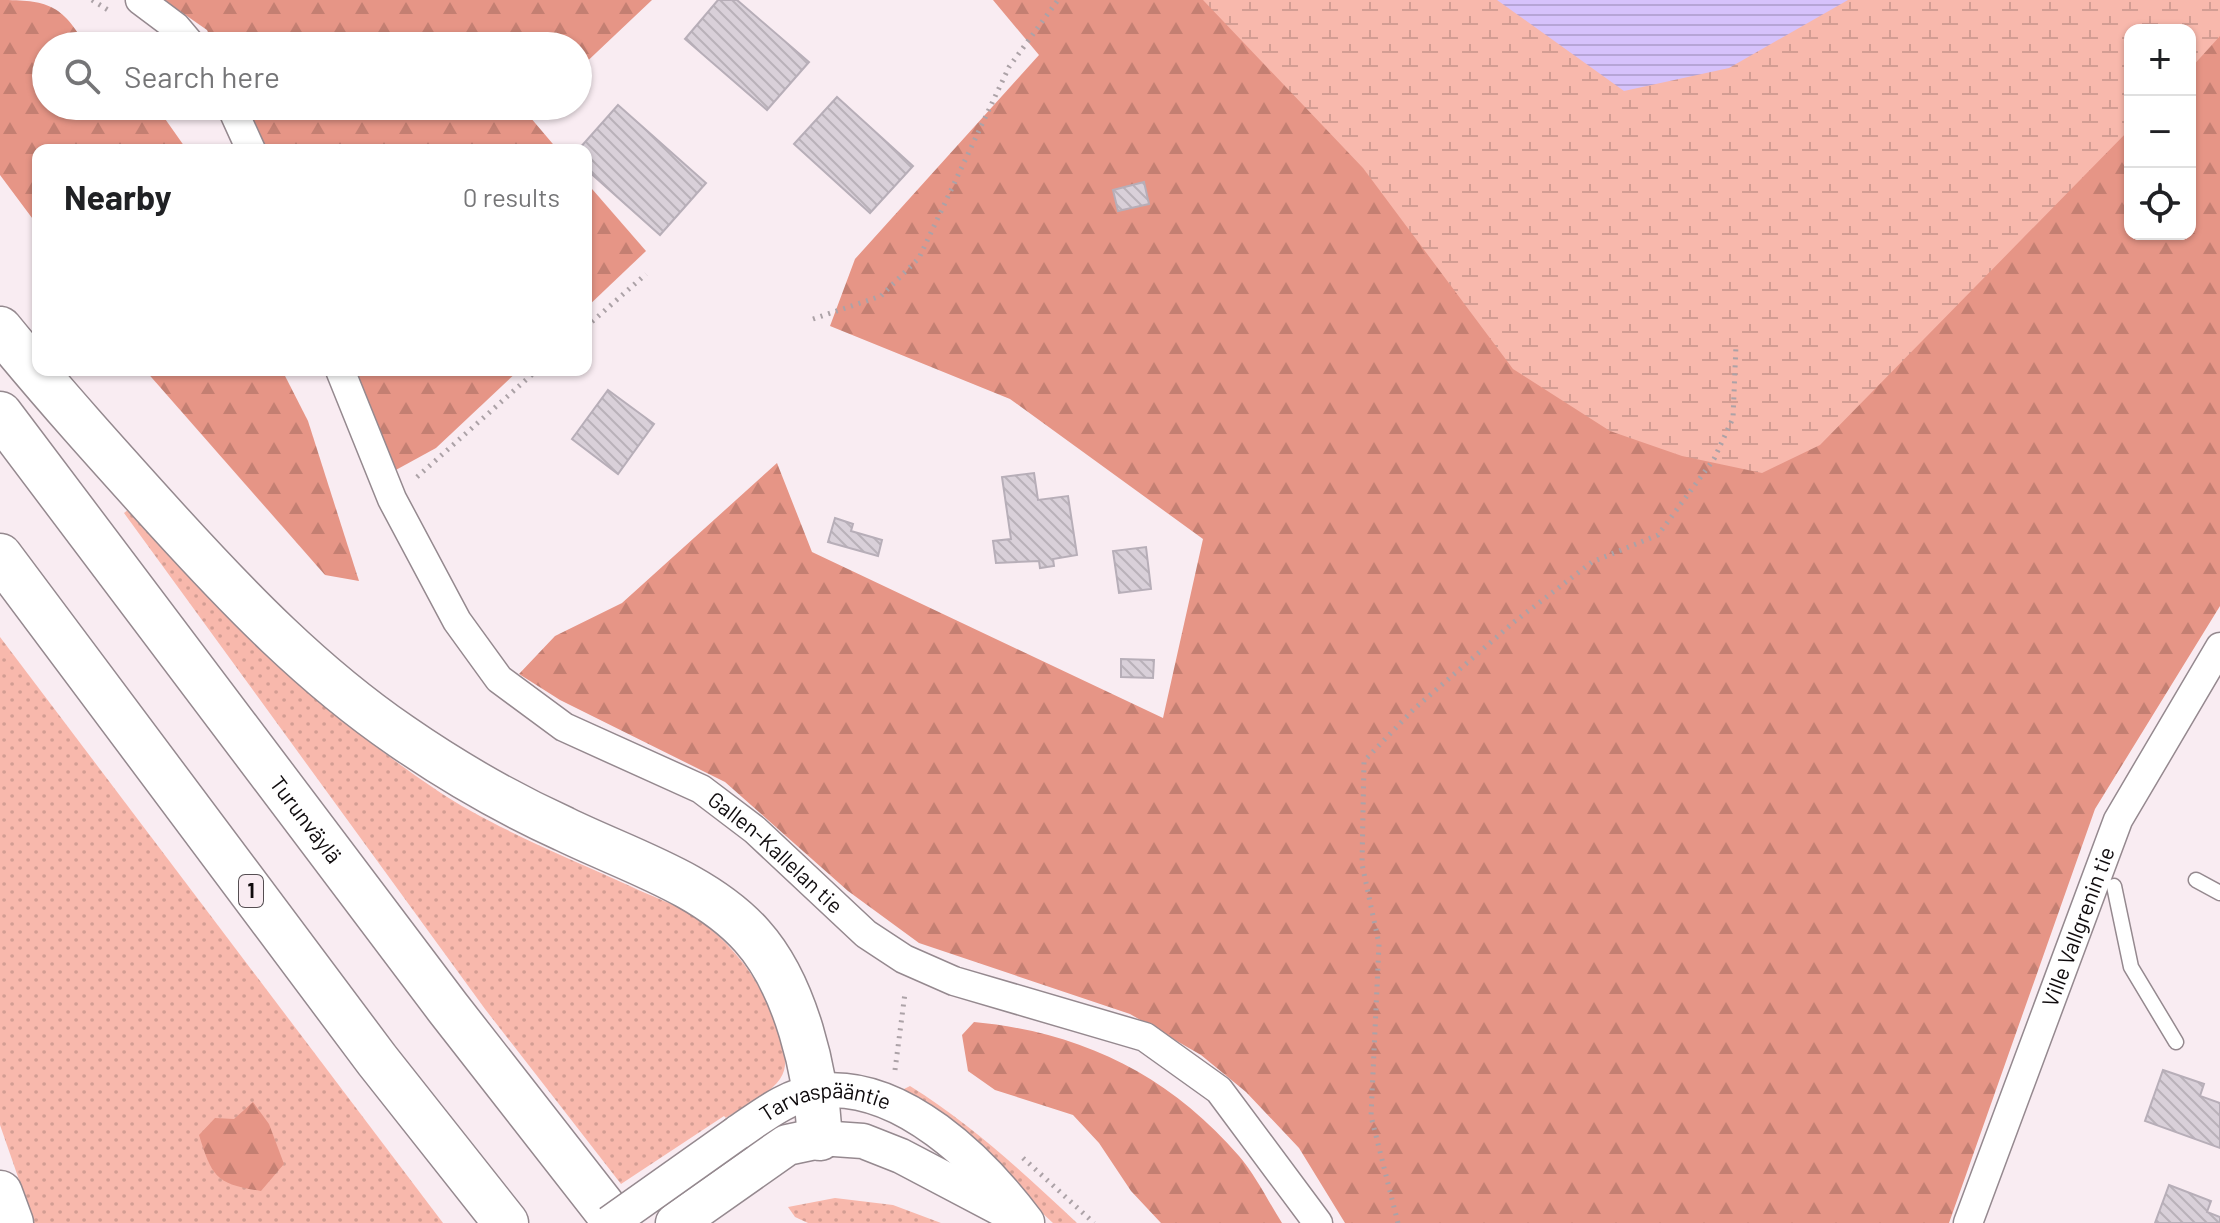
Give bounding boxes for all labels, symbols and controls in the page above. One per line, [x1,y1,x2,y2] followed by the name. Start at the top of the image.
[2124,24,2196,240] map controls
[2124,24,2196,96] button: +
[32,32,592,120] search box
[60,54,104,98] icon: search
[124,58,280,94] text: Search here
[2124,96,2196,168] button: −
[2124,168,2196,240] button: locate
[64,176,172,217] text: Nearby
[463,181,560,212] text: 0 results
[265,770,348,868] street label: Turunväylä
[703,785,849,918] street label: Gallen-Kallelan tie
[2036,843,2119,1010] street label: Ville Vallgrenin tie
[239,875,263,907] road number: 1
[754,1076,895,1126] street label: Tarvaspääntie

